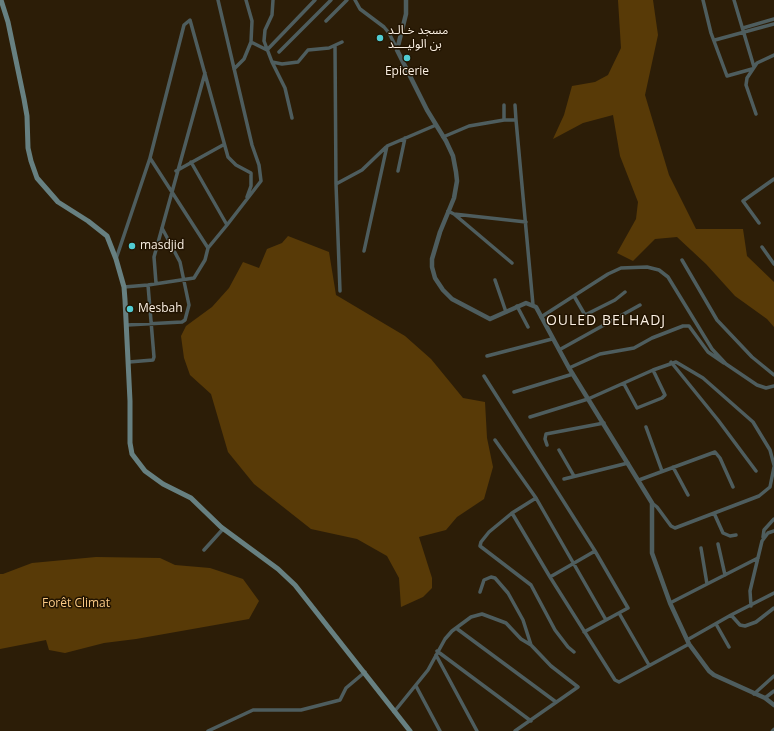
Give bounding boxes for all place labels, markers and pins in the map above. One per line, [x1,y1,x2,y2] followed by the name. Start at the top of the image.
[388,24,448,52] place label: مسجد خـالـد بن الوليــــد
[375,33,385,43] marker: مسجد خـالـد بن الوليــــد
[402,53,412,63] marker: Epicerie
[385,65,429,79] place label: Epicerie
[140,239,184,253] place label: masdjid
[127,241,137,251] marker: masdjid
[138,302,183,316] place label: Mesbah
[125,304,135,314] marker: Mesbah

